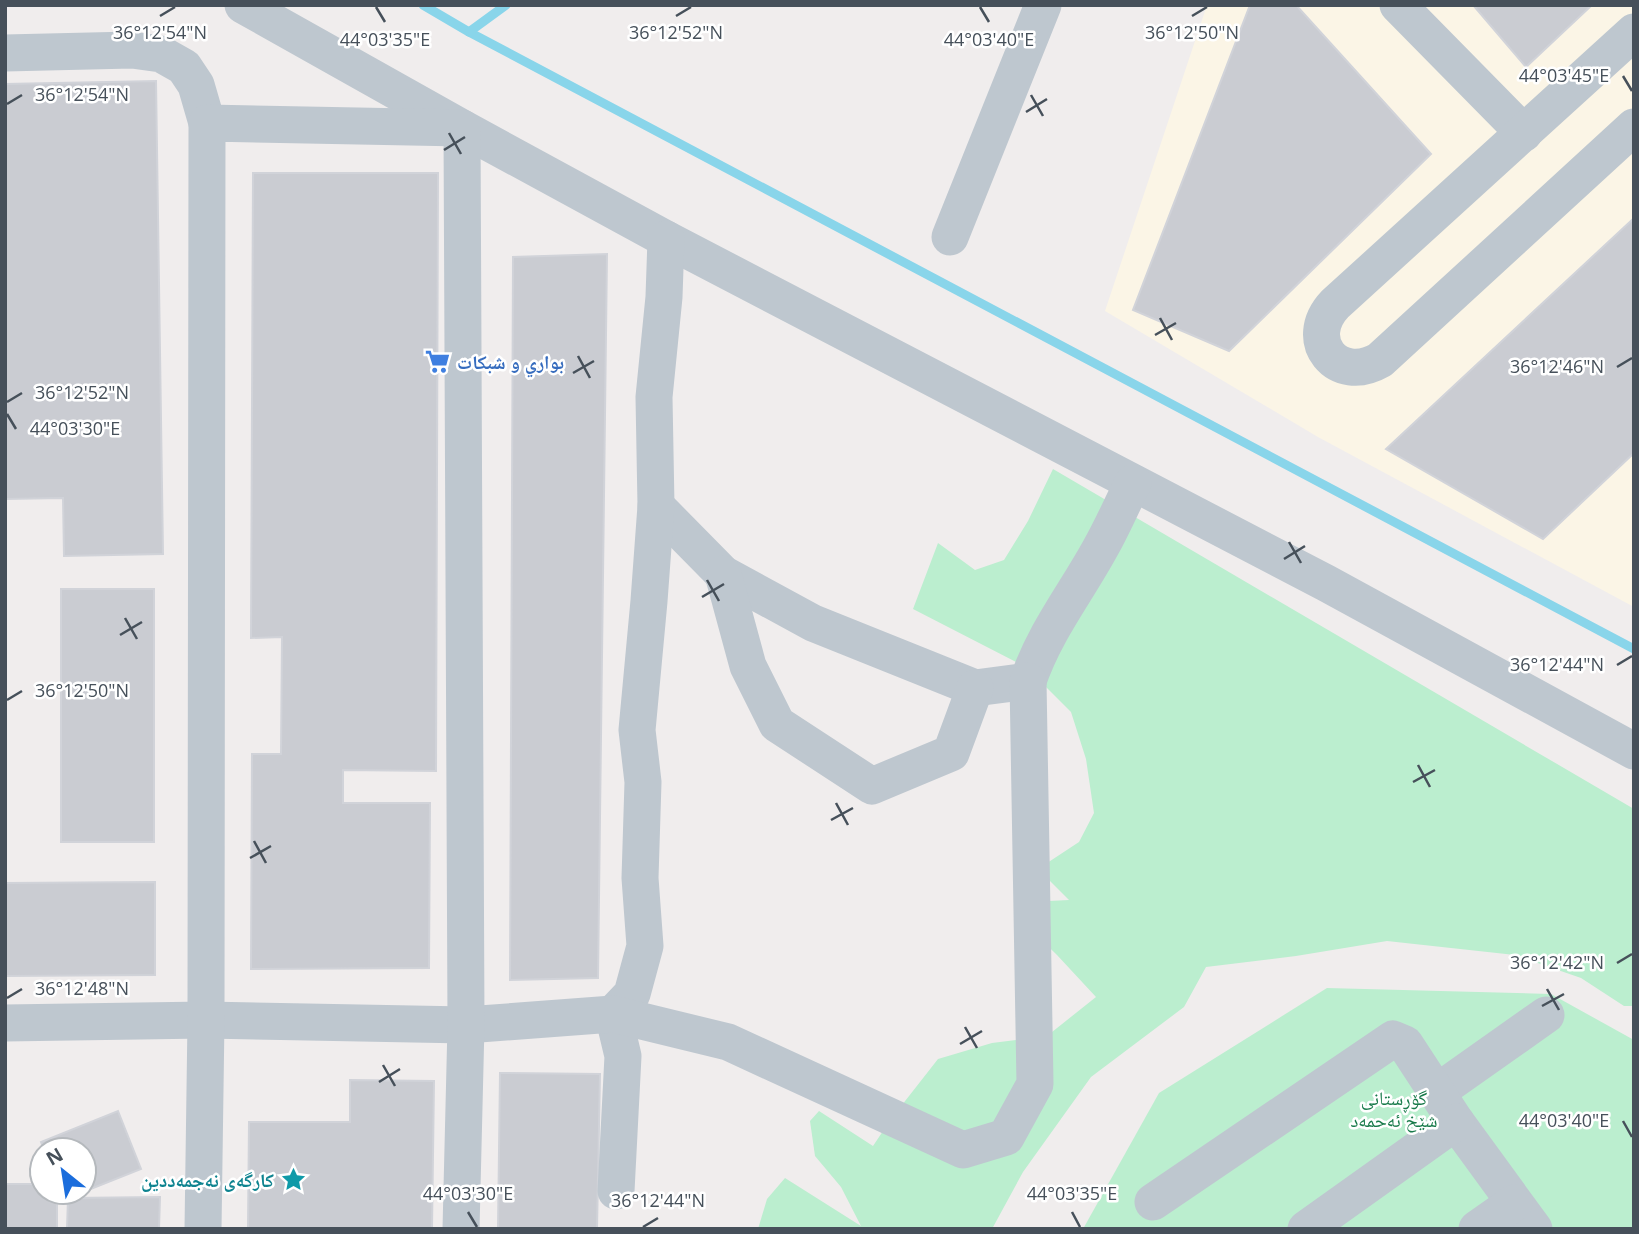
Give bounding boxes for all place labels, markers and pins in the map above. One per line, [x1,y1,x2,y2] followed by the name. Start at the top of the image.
[423,348,451,376] supermarket icon: بواري و شبكات
[457,349,564,378] place label: بواري و شبكات
[280,1166,308,1194] place icon: کارگەی نەجمەددین
[141,1167,275,1193] place label: کارگەی نەجمەددین

